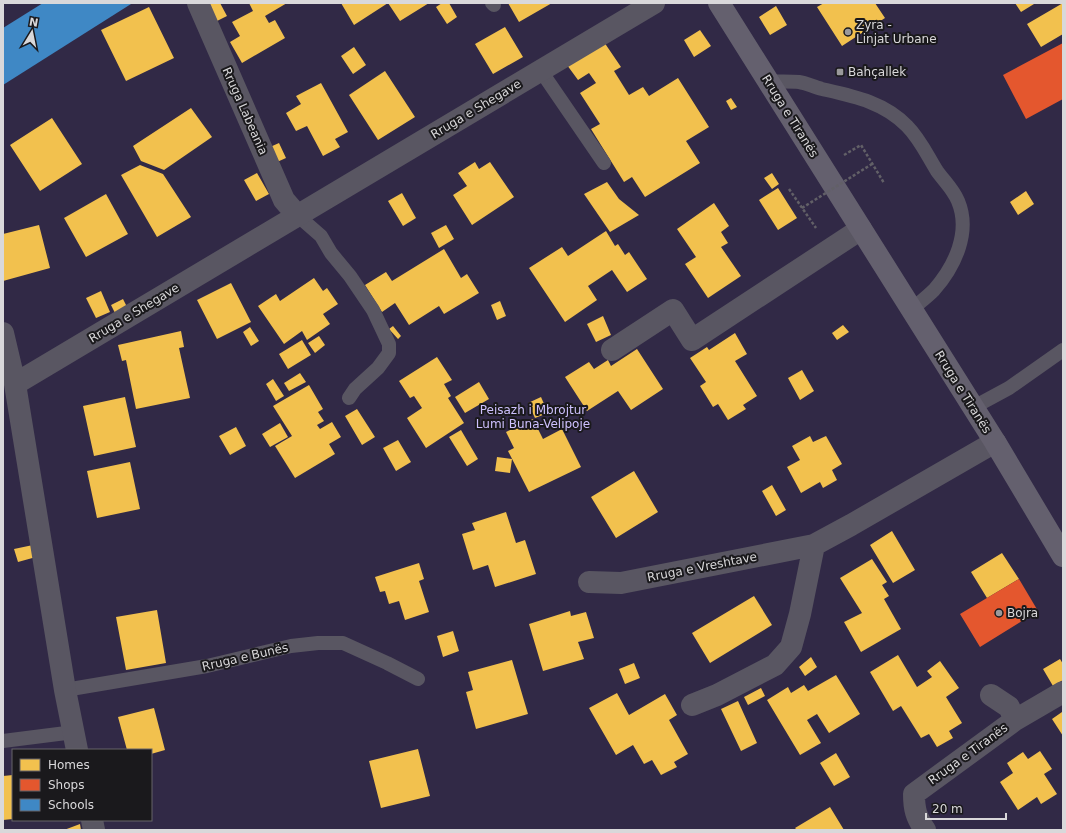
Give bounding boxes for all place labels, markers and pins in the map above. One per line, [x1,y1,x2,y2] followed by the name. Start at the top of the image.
[856,18,937,46] place label: Zyra - Linjat Urbane
[843,27,853,37] marker: Zyra - Linjat Urbane
[848,65,906,79] place label: Bahçallek
[835,67,845,77] marker: Bahçallek
[1007,606,1038,620] place label: Bojra
[994,608,1004,618] marker: Bojra

